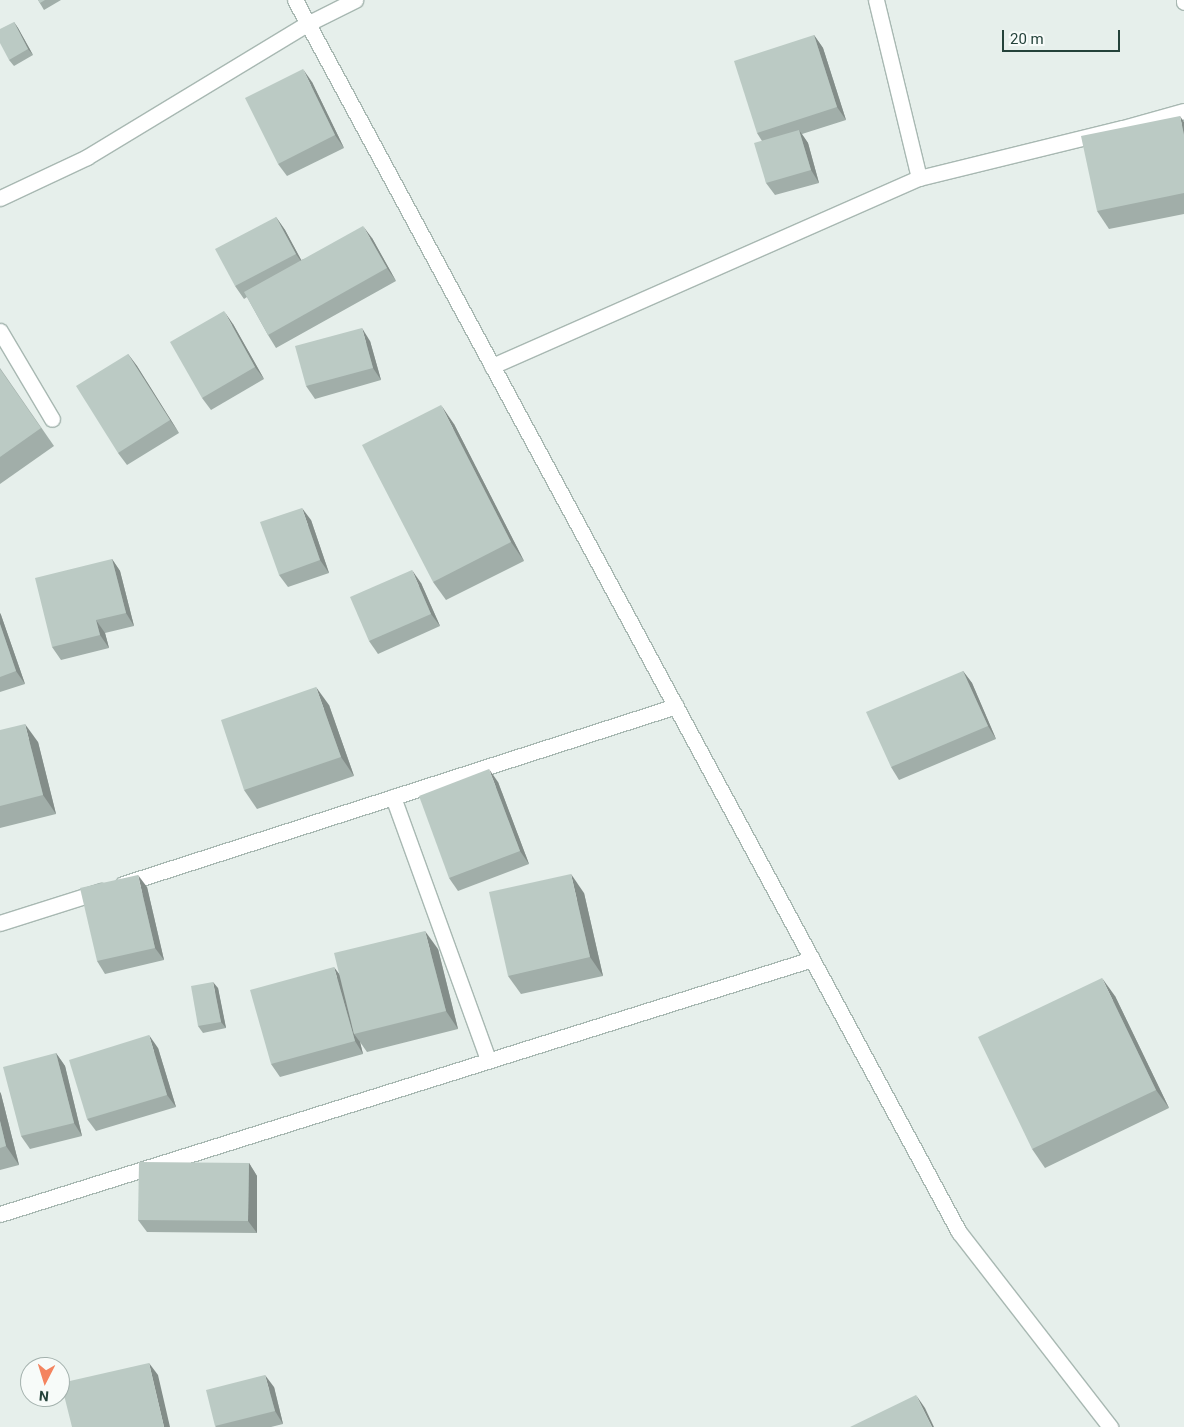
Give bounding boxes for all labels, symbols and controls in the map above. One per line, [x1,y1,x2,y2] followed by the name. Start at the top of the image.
[1004,20,1122,52] scale bar
[1010,30,1044,48] text: 20 m
[20,1357,70,1407] north arrow
[38,1388,49,1404] text: N

